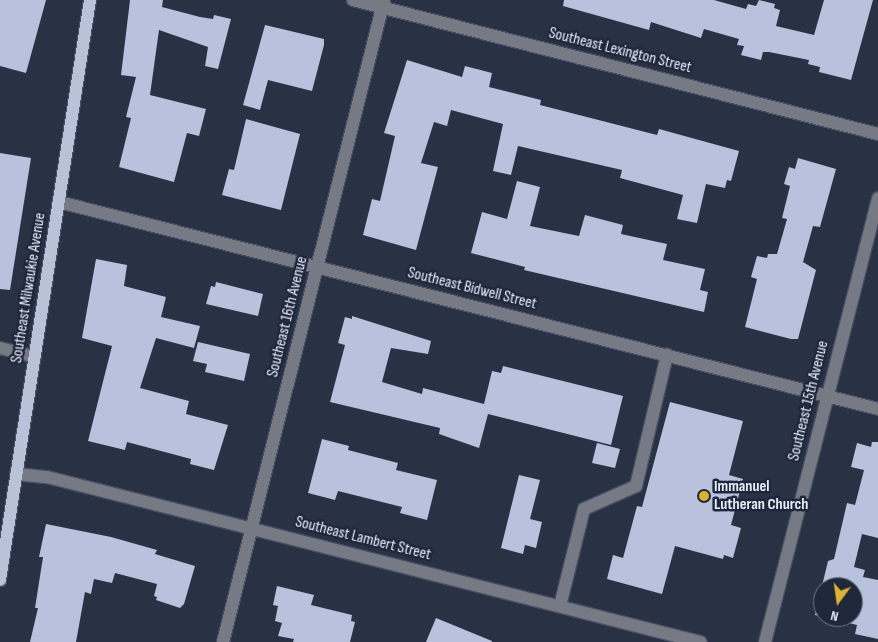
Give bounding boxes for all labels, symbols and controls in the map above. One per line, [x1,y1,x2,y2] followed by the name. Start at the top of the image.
[547,24,693,78] street label: Southeast Lexington Street
[8,211,50,365] street label: Southeast Milwaukie Avenue
[264,255,312,379] street label: Southeast 16th Avenue
[406,264,538,314] street label: Southeast Bidwell Street
[785,339,833,463] street label: Southeast 15th Avenue
[714,477,808,515] place label: Immanuel Lutheran Church
[698,490,710,502] marker: Immanuel Lutheran Church
[293,513,433,565] street label: Southeast Lambert Street
[813,577,863,627] north arrow
[829,607,840,625] text: N

